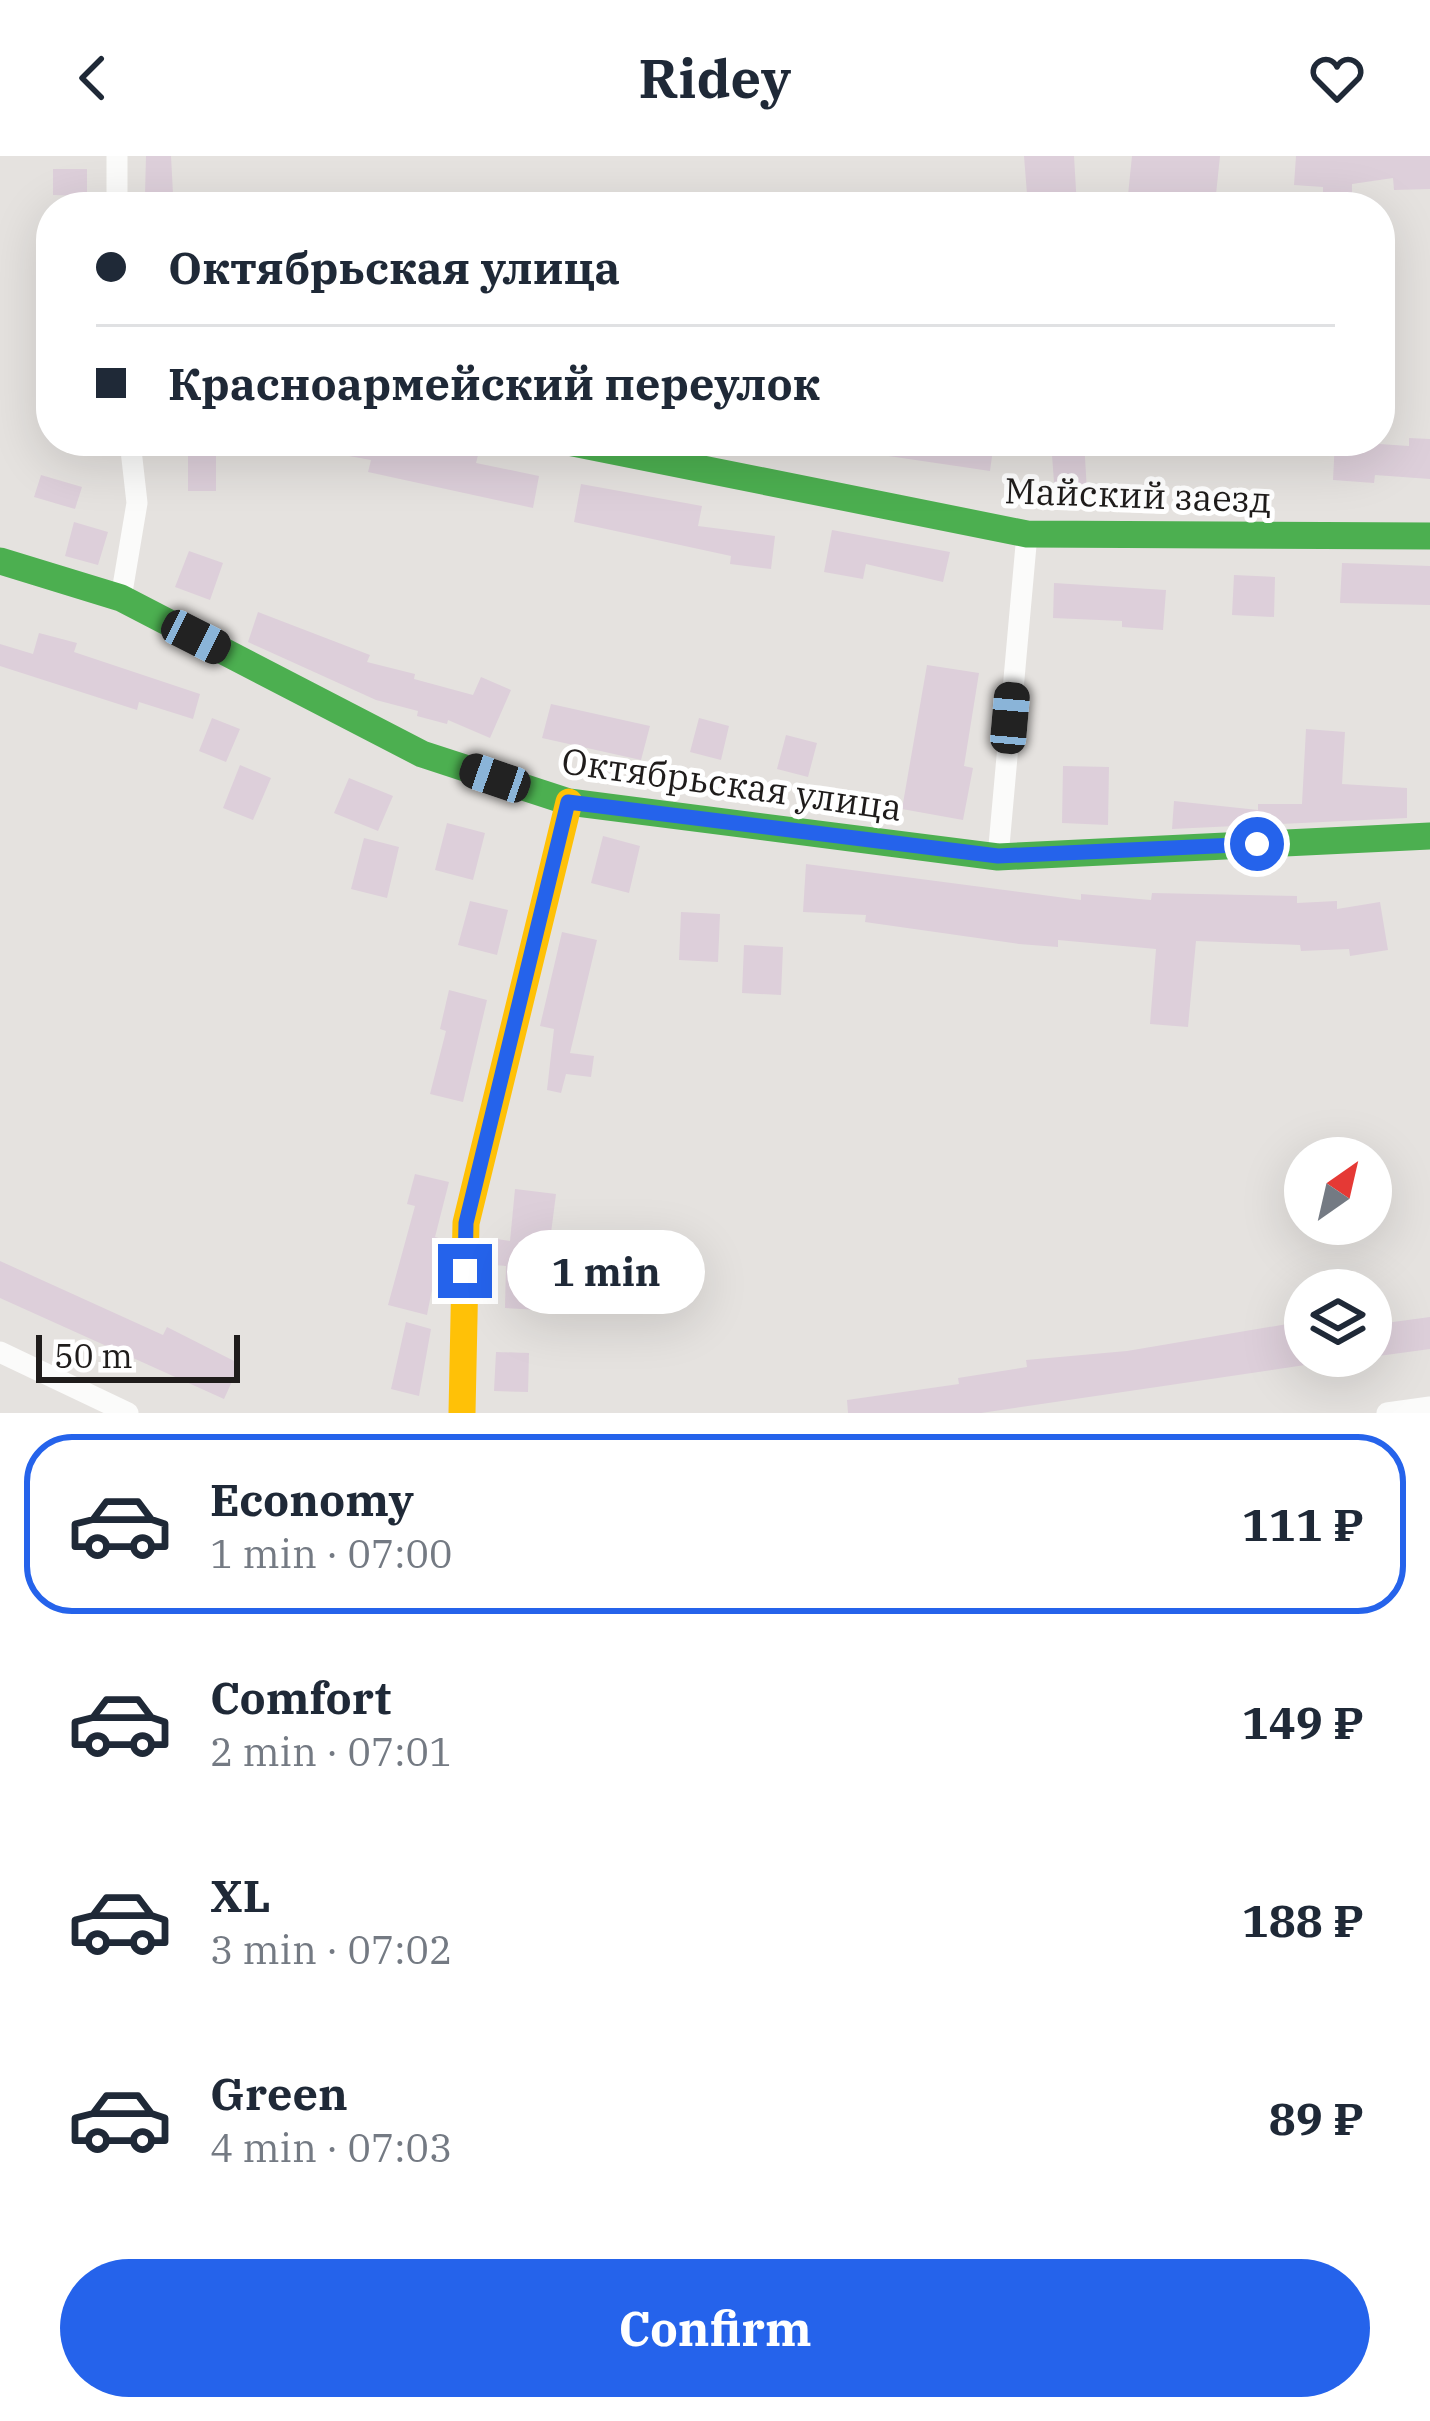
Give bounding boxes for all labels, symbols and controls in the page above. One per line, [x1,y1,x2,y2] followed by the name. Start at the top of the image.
[639,43,791,113] text: Ridey
[60,45,126,111] icon: back
[1304,45,1370,111] icon: heart
[168,238,620,296] text: Октябрьская улица
[168,354,820,412] text: Красноармейский переулок
[1004,466,1272,523] street label: Майский заезд
[156,605,236,669] car
[989,681,1031,755] car
[559,736,905,831] street label: Октябрьская улица
[455,749,535,807] car
[1230,817,1284,871] route start
[1284,1137,1392,1245] north arrow
[1284,1137,1392,1377] map controls
[507,1229,705,1313] callout: 1 min
[438,1244,492,1298] route end
[551,1246,661,1297] text: 1 min
[1284,1269,1392,1377] button: layers
[36,1329,240,1382] scale bar
[54,1334,133,1377] text: 50 m
[66,1470,174,1578] icon: car
[210,1470,414,1528] text: Economy
[1242,1495,1364,1553] text: 111 ₽
[210,1528,452,1579] text: 1 min · 07:00
[66,1668,174,1776] icon: car
[210,1668,391,1726] text: Comfort
[1242,1693,1364,1751] text: 149 ₽
[210,1726,452,1777] text: 2 min · 07:01
[66,1866,174,1974] icon: car
[210,1866,271,1924] text: XL
[1242,1891,1364,1949] text: 188 ₽
[210,1924,452,1975] text: 3 min · 07:02
[66,2064,174,2172] icon: car
[210,2064,348,2122] text: Green
[1269,2089,1364,2147] text: 89 ₽
[210,2122,452,2173] text: 4 min · 07:03
[60,2259,1370,2397] button: Confirm

